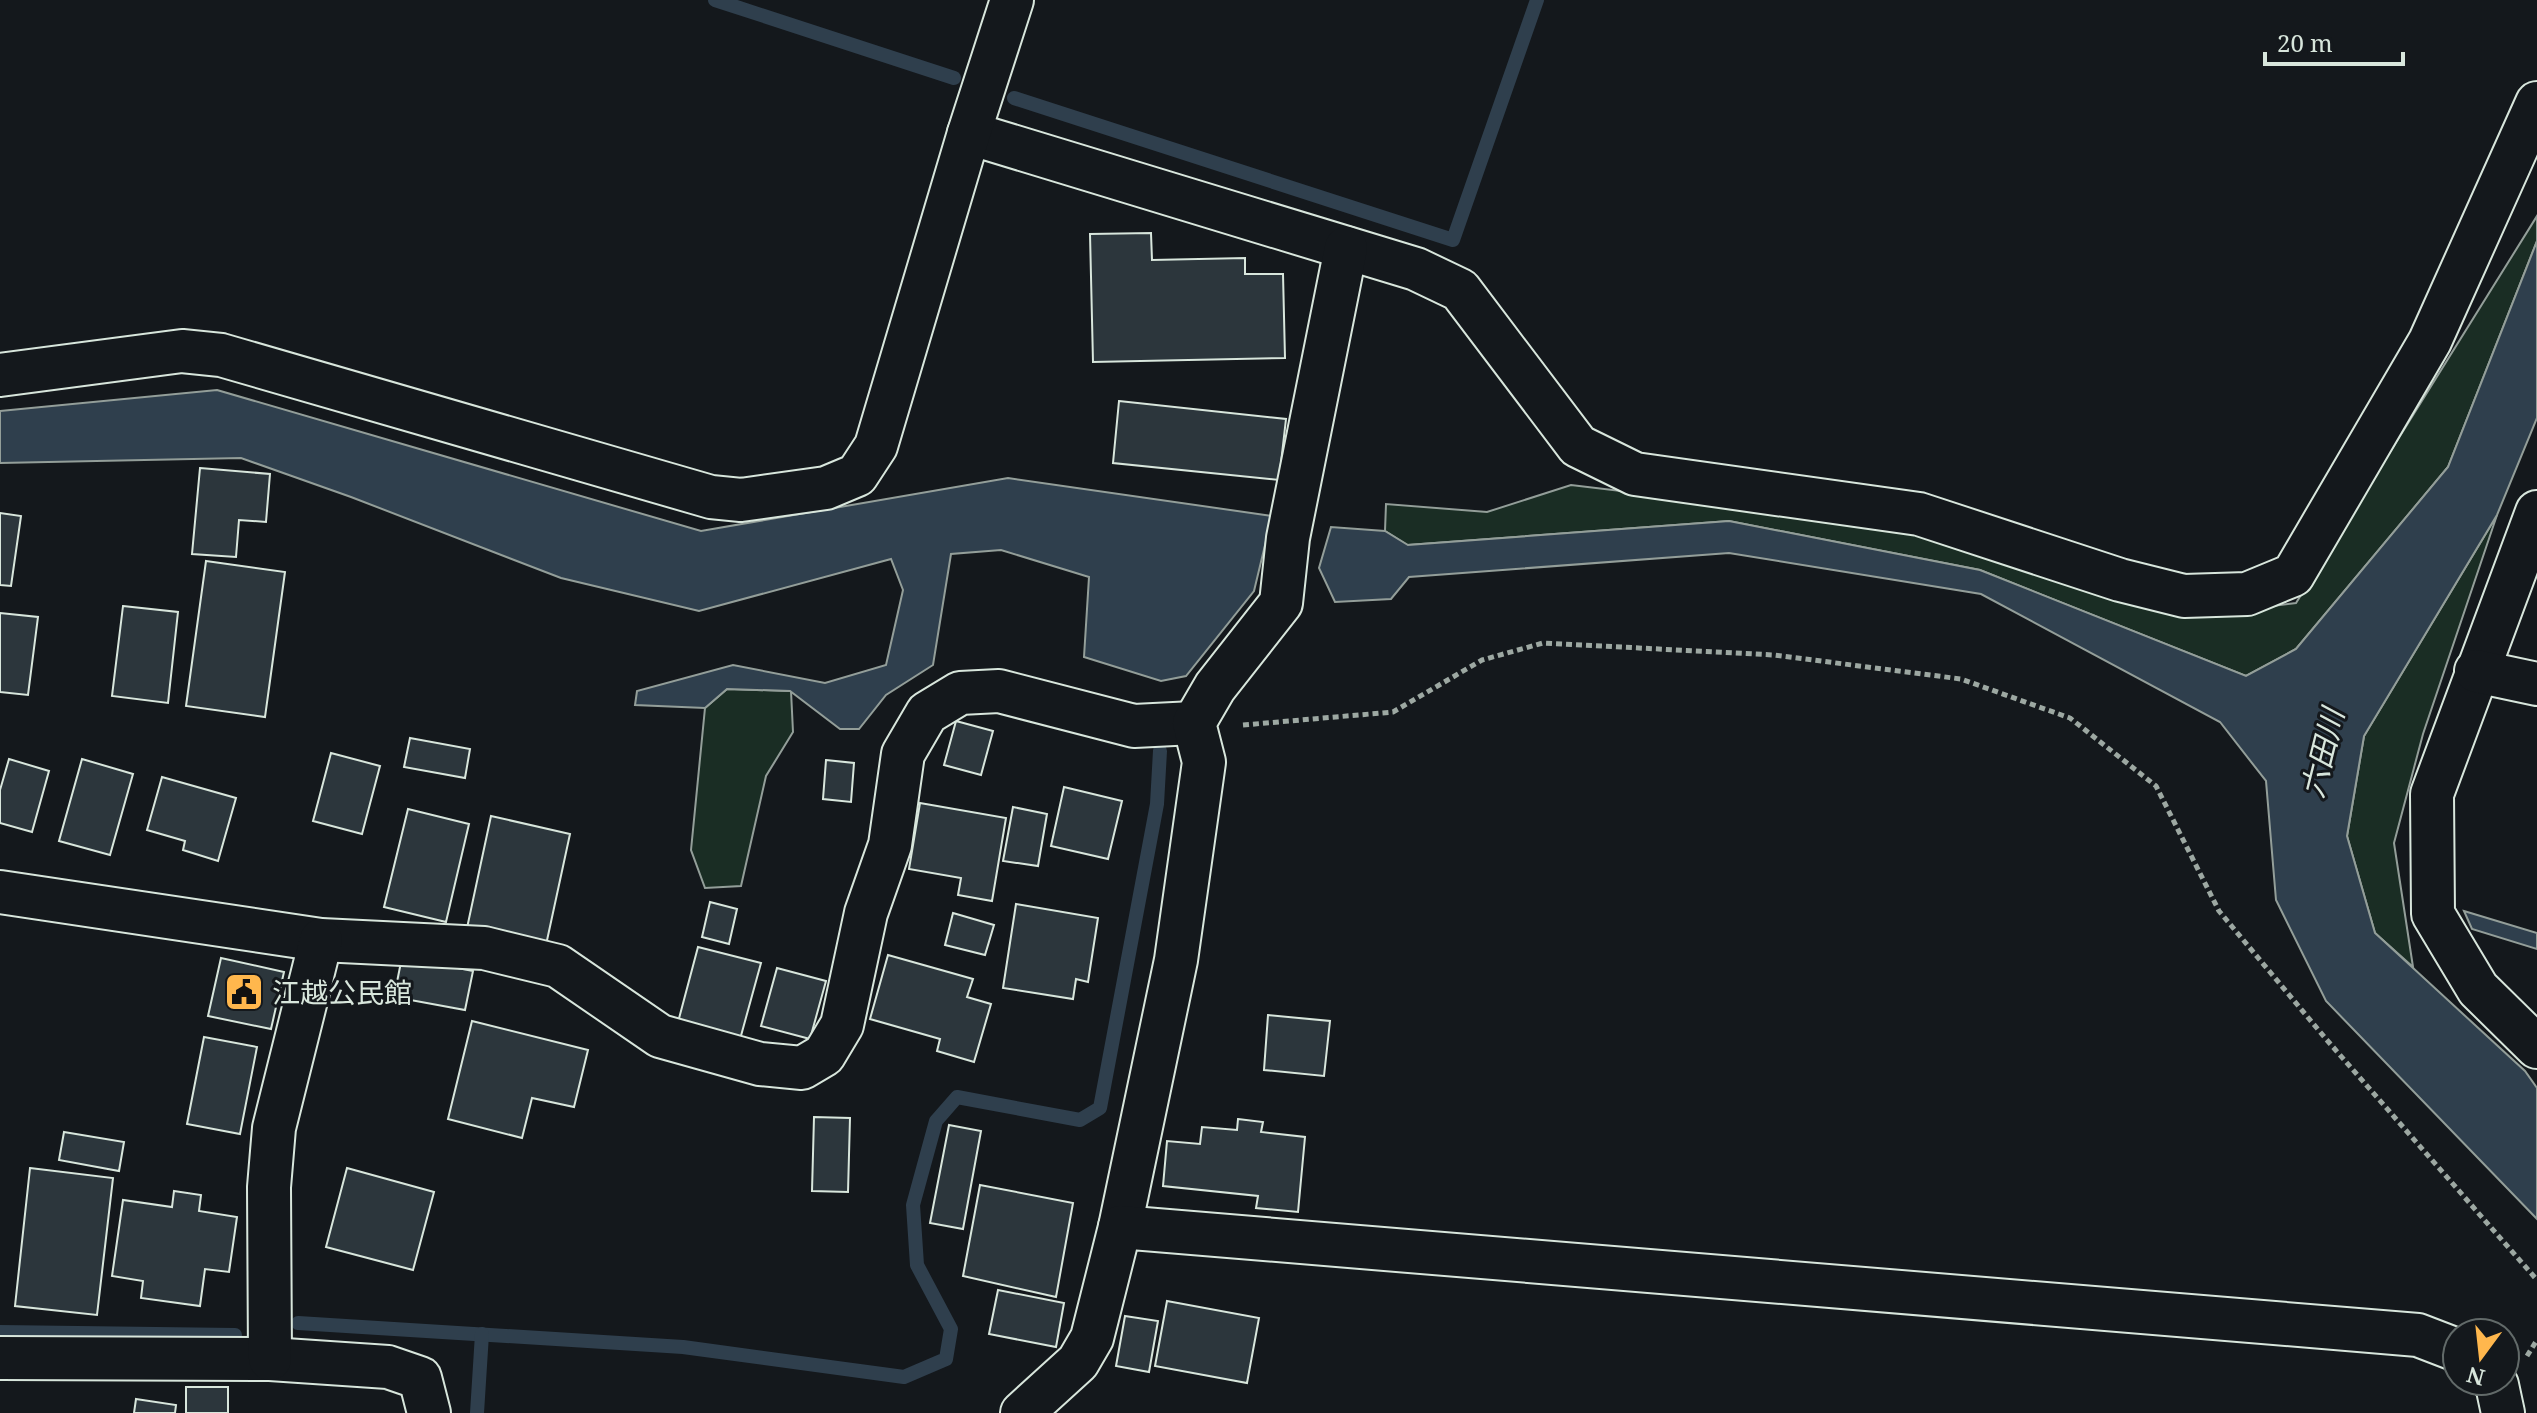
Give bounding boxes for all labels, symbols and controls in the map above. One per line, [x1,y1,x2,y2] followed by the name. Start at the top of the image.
[2265,16,2403,66] scale bar
[2277,26,2333,59] text: 20 m
[2291,701,2354,802] water label: 六田川
[223,971,265,1013] public building icon: 江越公民館
[272,973,412,1011] place label: 江越公民館
[2441,1317,2521,1397] north arrow
[2463,1361,2488,1394] text: N

